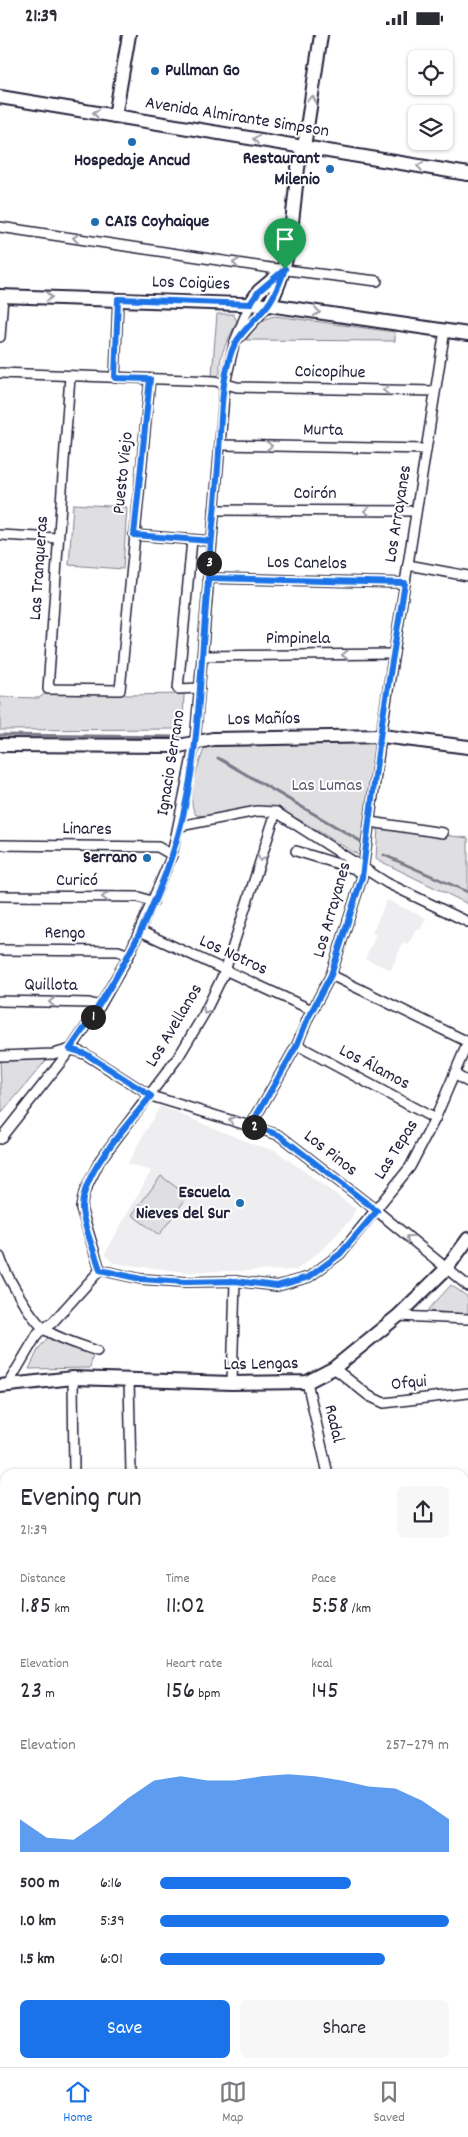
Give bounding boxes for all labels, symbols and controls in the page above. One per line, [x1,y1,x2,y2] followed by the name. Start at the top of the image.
[25,4,58,31] text: 21:39
[408,50,453,150] map controls
[408,50,453,95] button: locate
[165,59,240,84] place label: Pullman Go
[149,65,161,77] marker: Pullman Go
[143,91,331,145] street label: Avenida Almirante Simpson
[306,95,316,103] one-way arrow
[408,105,453,150] button: layers
[92,109,100,119] one-way arrow
[252,135,261,145] one-way arrow
[126,136,138,148] marker: Hospedaje Ancud
[243,147,320,193] place label: Restaurant Milenio
[74,149,190,174] place label: Hospedaje Ancud
[416,161,424,171] one-way arrow
[324,163,336,175] marker: Restaurant Milenio
[105,210,209,235] place label: CAIS Coyhaique
[89,216,101,228] marker: CAIS Coyhaique
[264,218,306,269] pin
[271,225,299,253] icon: arrive
[71,234,80,244] one-way arrow
[232,258,241,268] one-way arrow
[151,270,231,298] street label: Los Coigües
[45,292,53,302] one-way arrow
[313,306,321,316] one-way arrow
[294,360,366,386] street label: Coicopihue
[382,385,390,395] one-way arrow
[303,418,344,444] street label: Murta
[107,431,141,515] street label: Puesto Viejo
[266,441,273,451] one-way arrow
[379,464,419,564] street label: Los Arrayanes
[293,482,337,507] street label: Coirón
[363,506,370,516] one-way arrow
[24,515,56,621] street label: Las Tranqueras
[196,551,222,575] pin: 3
[267,551,347,577] street label: Los Canelos
[206,553,213,573] text: 3
[266,627,331,652] street label: Pimpinela
[340,650,348,660] one-way arrow
[227,707,301,733] street label: Los Mañíos
[151,708,193,818] street label: Ignacio Serrano
[291,774,363,799] park label: Las Lumas
[62,817,112,843] street label: Linares
[83,846,137,871] place label: Serrano
[141,852,153,864] marker: Serrano
[257,854,267,862] one-way arrow
[307,859,359,961] street label: Los Arrayanes
[56,869,98,894] street label: Curicó
[100,892,108,902] one-way arrow
[44,921,86,947] street label: Rengo
[195,929,271,983] street label: Los Notros
[24,973,78,999] street label: Quillota
[140,980,210,1072] street label: Los Avellanos
[48,997,56,1007] one-way arrow
[80,1005,106,1029] pin: 1
[202,1005,212,1014] one-way arrow
[92,1007,95,1027] text: 1
[334,1039,414,1097] street label: Los Álamos
[228,1115,237,1125] one-way arrow
[242,1115,266,1139] pin: 2
[369,1115,425,1185] street label: Las Tepas
[251,1117,258,1137] text: 2
[298,1125,362,1183] street label: Los Pinos
[136,1181,231,1227] place label: Escuela Nieves del Sur
[234,1197,246,1209] marker: Escuela Nieves del Sur
[406,1235,415,1243] one-way arrow
[223,1352,299,1378] street label: Las Lengas
[390,1370,428,1398] street label: Ofqui
[317,1402,350,1446] street label: Radal
[20,1480,142,1520] text: Evening run
[397,1486,449,1538] button: share
[20,1519,48,1542] text: 21:39
[20,1569,66,1589] text: Distance
[166,1569,190,1589] text: Time
[311,1569,336,1589] text: Pace
[20,1589,51,1625] text: 1.85
[166,1589,205,1625] text: 11:02
[311,1589,349,1625] text: 5:58
[51,1599,70,1619] text: km
[349,1599,371,1619] text: /km
[20,1654,69,1674] text: Elevation
[166,1654,222,1674] text: Heart rate
[311,1654,333,1674] text: kcal
[20,1674,42,1710] text: 23
[166,1674,195,1710] text: 156
[311,1674,339,1710] text: 145
[42,1684,55,1704] text: m
[195,1684,220,1704] text: bpm
[20,1734,76,1757] text: Elevation
[385,1734,449,1757] text: 257–279 m
[20,1872,60,1895] text: 500 m
[100,1872,122,1895] text: 6:16
[20,1910,56,1933] text: 1.0 km
[100,1910,125,1933] text: 5:39
[20,1948,55,1971] text: 1.5 km
[100,1948,123,1971] text: 6:01
[20,2000,230,2058] button: Save
[240,2000,449,2058] button: Share
[63,2078,92,2128] tab: Home
[219,2078,247,2128] tab: Map
[373,2078,405,2128] tab: Saved

